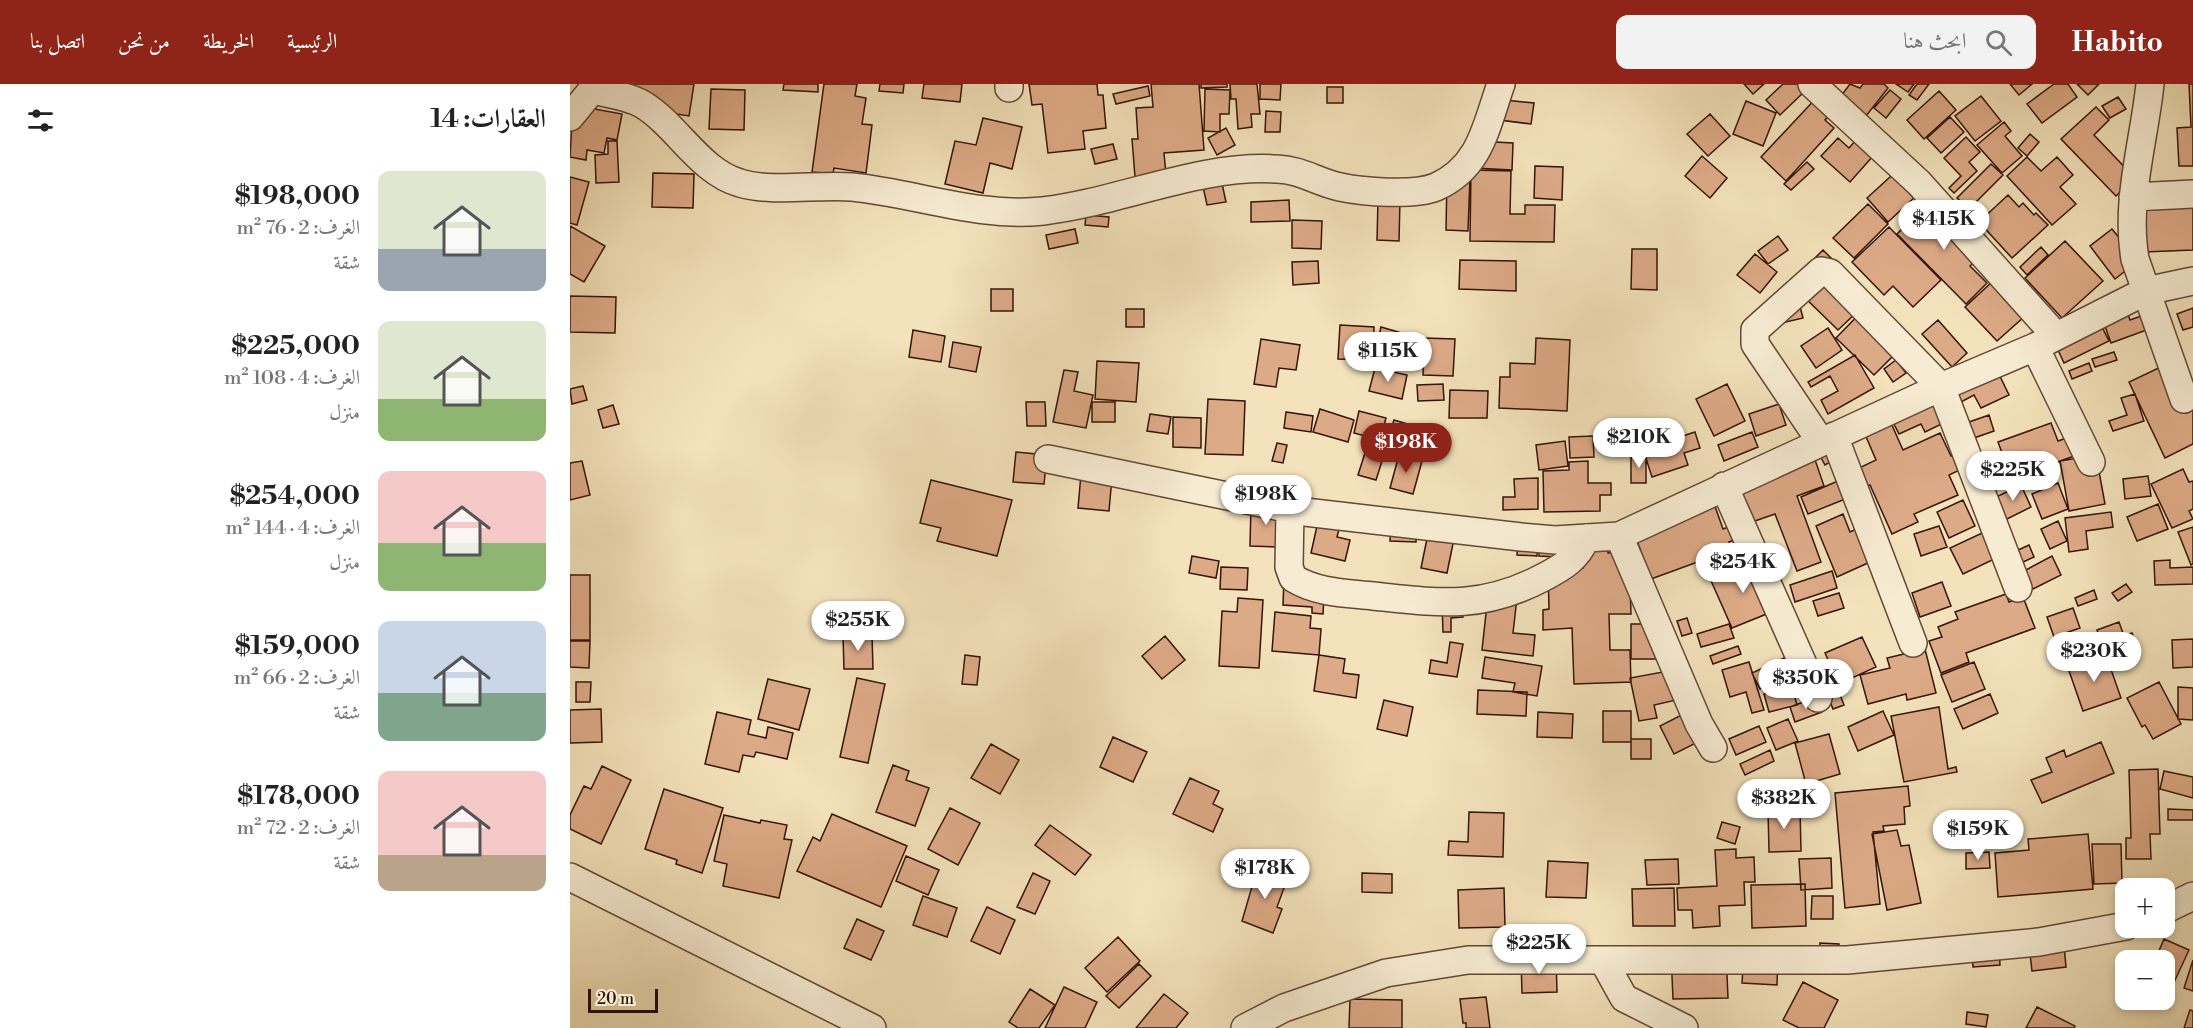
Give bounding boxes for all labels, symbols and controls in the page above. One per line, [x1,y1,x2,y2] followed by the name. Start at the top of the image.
[1616,15,2036,69] search box
[2072,25,2163,60] text: Habito
[1982,26,2015,59] icon: search
[1903,28,1967,55] text: ابحث هنا
[30,29,85,55] text: اتصل بنا
[118,29,170,55] text: من نحن
[203,29,254,55] text: الخريطة
[287,29,337,55] text: الرئيسية
[430,103,546,135] text: العقارات: 14
[24,104,57,137] icon: filters
[235,180,360,212] text: $198,000
[426,195,498,267] icon: home
[1902,200,1986,251] pin: $415K
[1912,207,1976,232] text: $415K
[236,216,360,241] text: الغرف: 2 · 76 m²
[334,251,360,276] text: شقة
[231,330,360,362] text: $225,000
[1346,332,1430,383] pin: $115K
[1358,339,1418,364] text: $115K
[426,345,498,417] icon: home
[224,366,360,391] text: الغرف: 4 · 108 m²
[329,401,360,426] text: منزل
[1597,418,1681,469] pin: $210K
[1364,423,1448,474] pin: $198K
[1607,425,1671,450] text: $210K
[1375,430,1437,455] text: $198K
[1971,451,2055,502] pin: $225K
[1980,458,2046,483] text: $225K
[1224,475,1308,526] pin: $198K
[230,480,360,512] text: $254,000
[1235,482,1297,507] text: $198K
[426,495,498,567] icon: home
[226,516,360,541] text: الغرف: 4 · 144 m²
[1701,543,1785,594] pin: $254K
[1710,550,1776,575] text: $254K
[329,551,360,576] text: منزل
[816,601,900,652] pin: $255K
[825,608,891,633] text: $255K
[235,630,360,662] text: $159,000
[2052,632,2136,683] pin: $230K
[2060,639,2128,664] text: $230K
[426,645,498,717] icon: home
[1764,659,1848,710] pin: $350K
[234,666,360,691] text: الغرف: 2 · 66 m²
[1772,666,1840,691] text: $350K
[334,701,360,726] text: شقة
[1742,779,1826,830] pin: $382K
[237,780,360,812] text: $178,000
[1751,786,1817,811] text: $382K
[426,795,498,867] icon: home
[1936,810,2020,861] pin: $159K
[237,816,360,841] text: الغرف: 2 · 72 m²
[1947,817,2009,842] text: $159K
[1223,849,1307,900] pin: $178K
[334,851,360,876] text: شقة
[1235,856,1295,881] text: $178K
[2115,878,2175,1010] map controls
[2115,878,2175,938] button: +
[1497,924,1581,975] pin: $225K
[1506,931,1572,956] text: $225K
[2115,950,2175,1010] button: −
[588,986,658,1014] scale bar
[597,989,634,1009] text: 20 m

